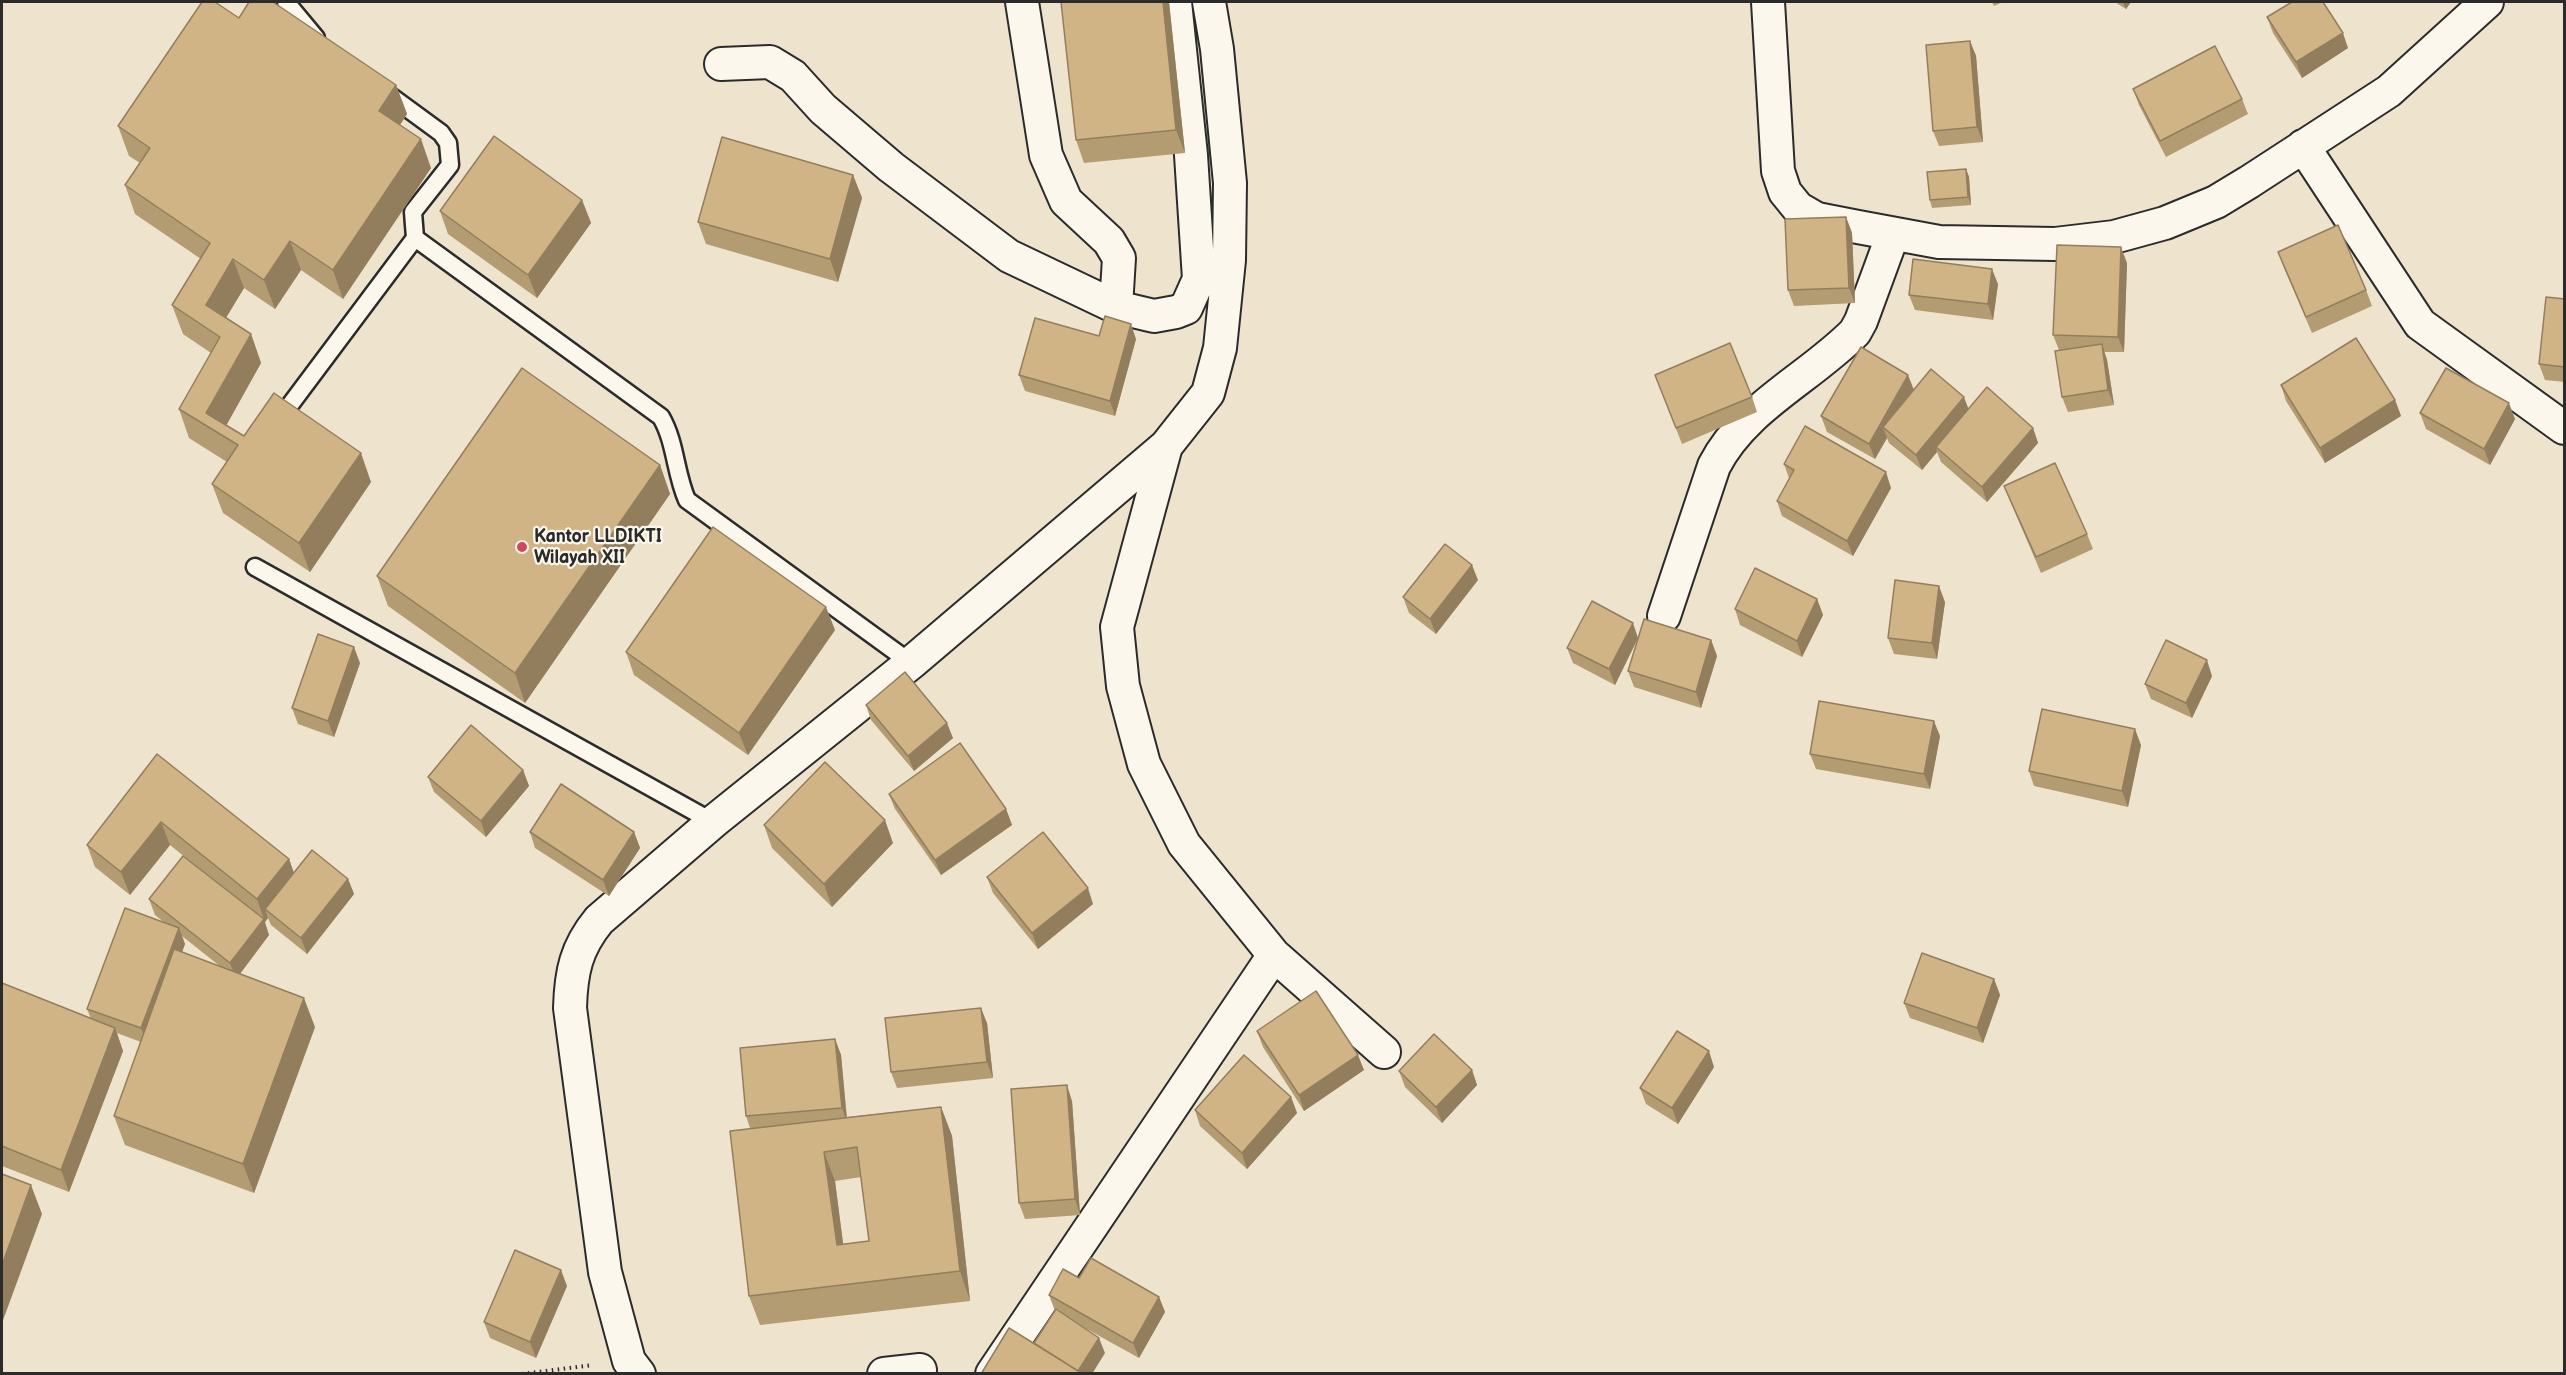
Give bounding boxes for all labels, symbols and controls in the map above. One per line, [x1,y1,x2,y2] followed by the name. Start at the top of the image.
[534,526,662,568] place label: Kantor LLDIKTI Wilayah XII
[515,540,529,554] marker: Kantor LLDIKTI Wilayah XII

